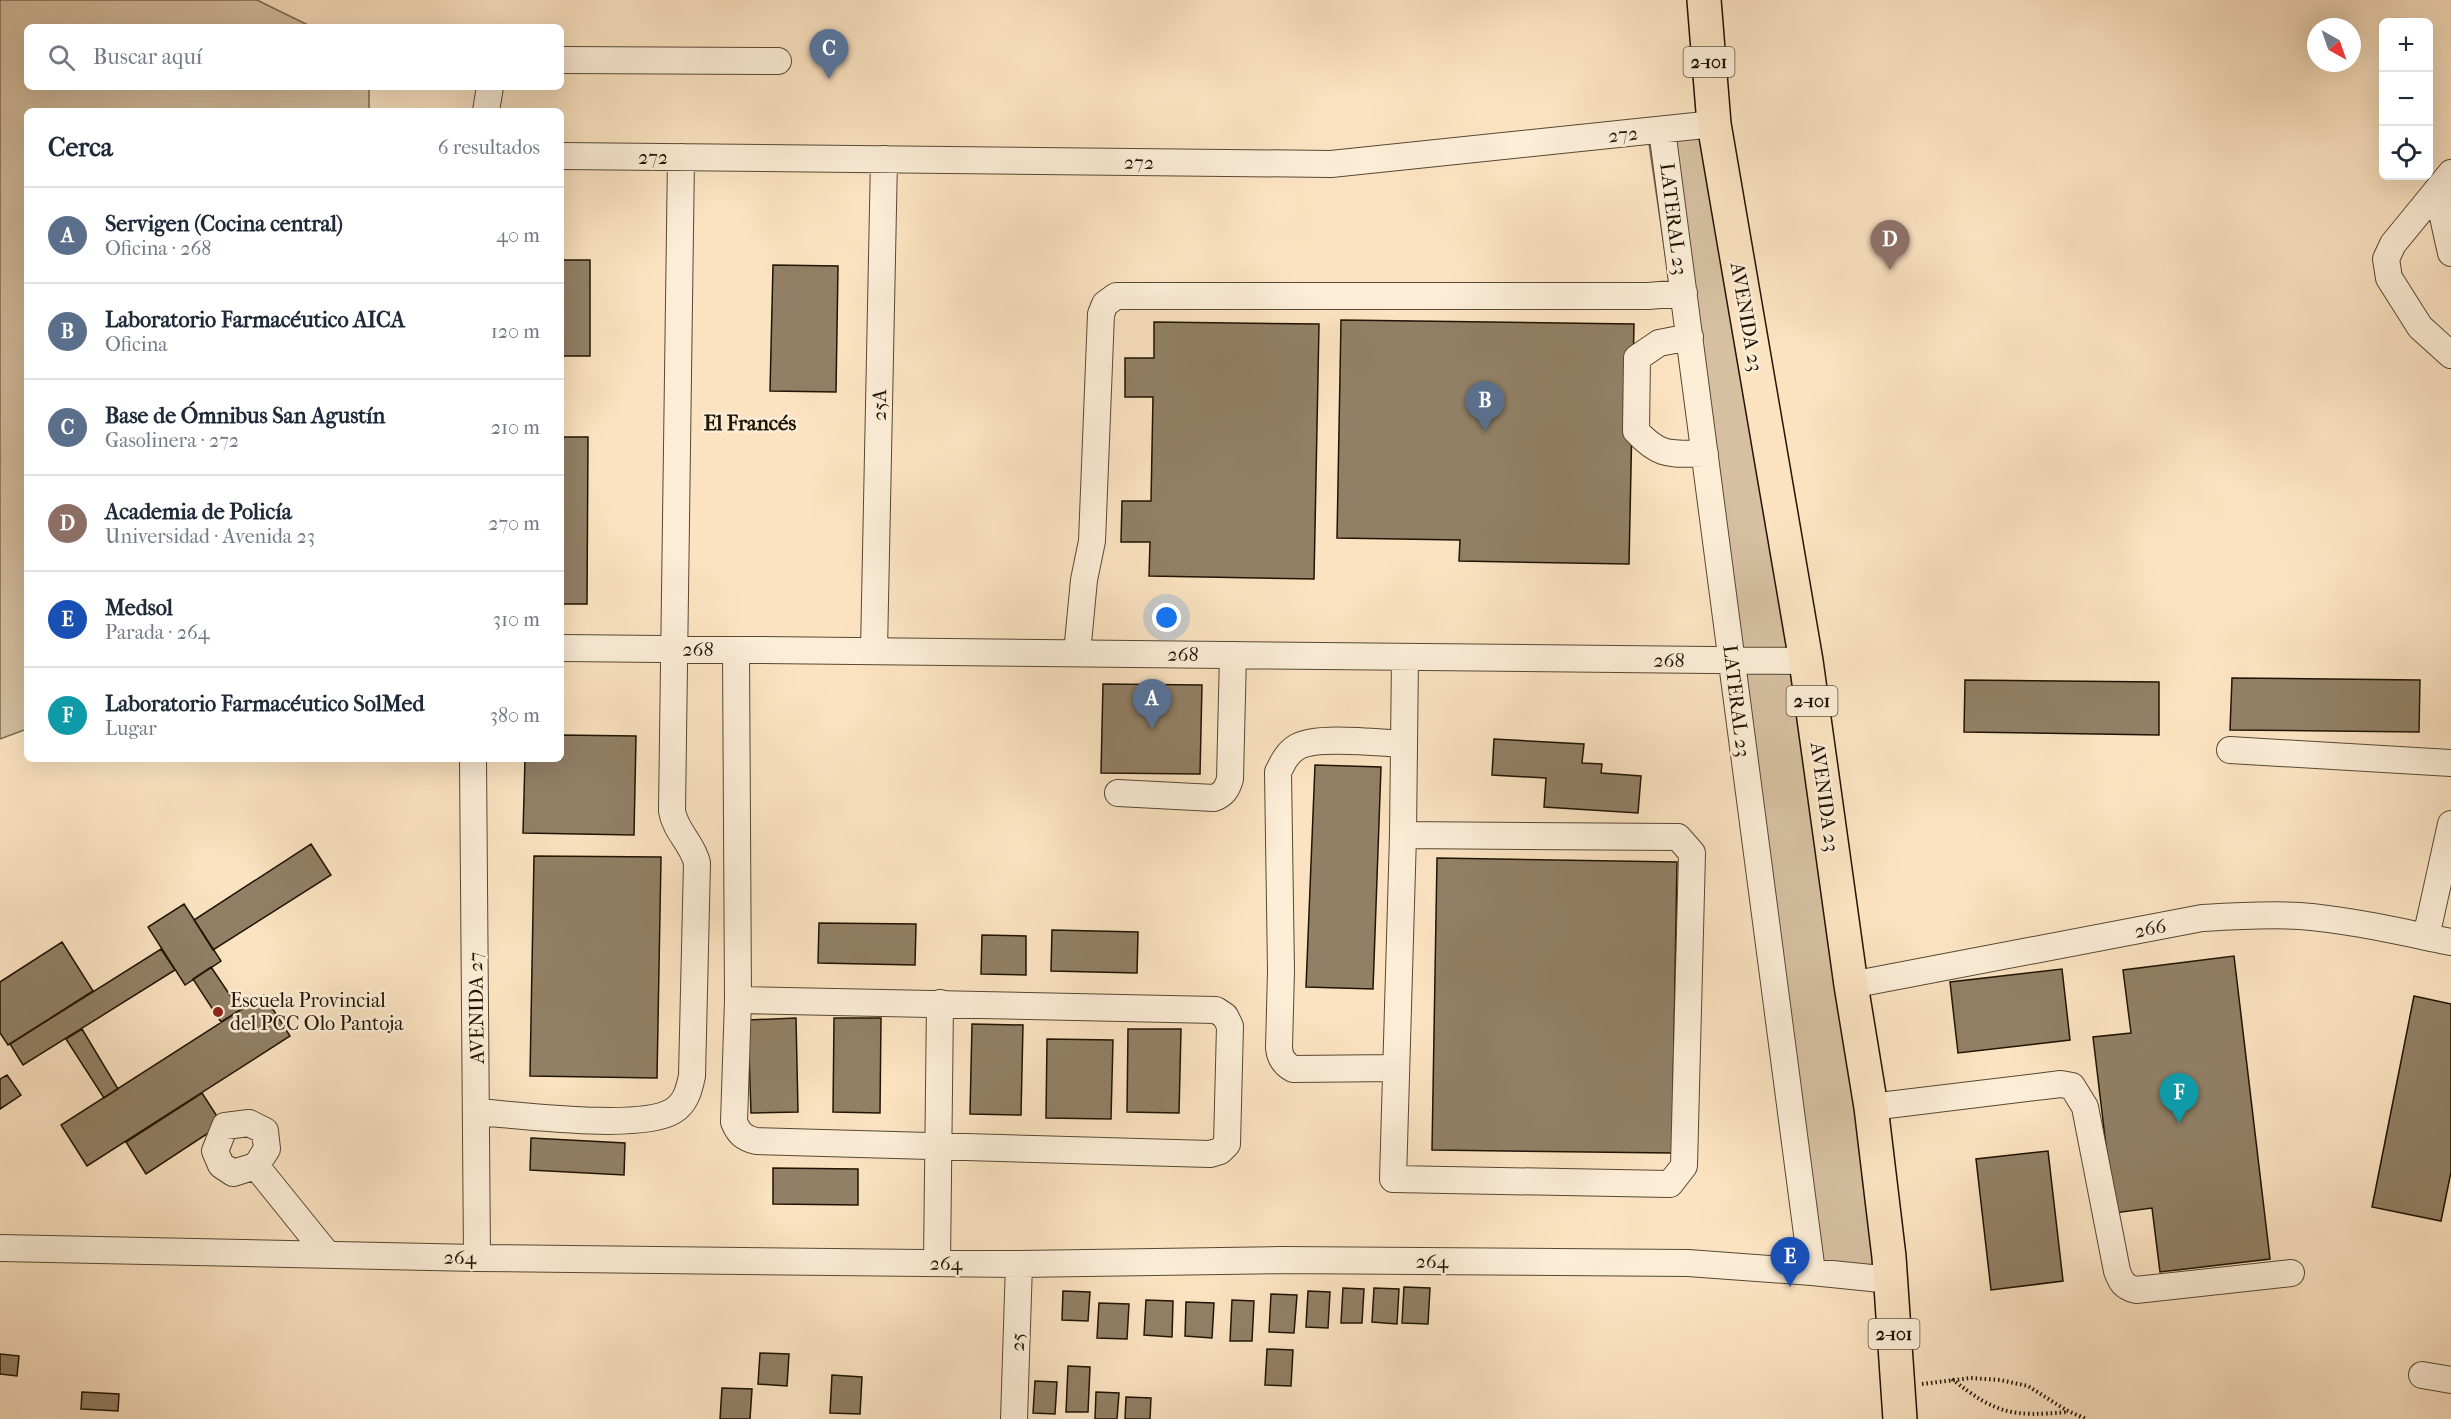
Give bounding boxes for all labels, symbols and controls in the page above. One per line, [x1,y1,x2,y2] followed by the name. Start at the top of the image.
[2307,18,2361,72] north arrow
[2379,18,2433,180] map controls
[2379,18,2433,72] button: +
[24,24,564,90] search box
[810,29,848,79] pin: C
[45,41,78,74] icon: search
[93,44,202,70] text: Buscar aquí
[1684,47,1734,77] road number: 2-101
[2379,72,2433,126] button: −
[1607,121,1639,148] street label: 272
[2379,126,2433,180] button: locate
[48,132,113,163] text: Cerca
[438,136,540,159] text: 6 resultados
[638,146,668,169] street label: 272
[1124,151,1154,174] street label: 272
[1655,162,1692,276] street label: LATERAL 23
[105,211,343,237] text: Servigen (Cocina central)
[1870,220,1910,270] pin: D
[61,224,74,247] text: A
[496,224,540,247] text: 40 m
[105,237,211,260] text: Oficina · 268
[1725,260,1767,373] street label: AVENIDA 23
[105,307,405,333] text: Laboratorio Farmacéutico AICA
[61,320,74,343] text: B
[491,320,540,343] text: 120 m
[105,333,168,356] text: Oficina
[1466,382,1504,431] pin: B
[868,388,891,421] street label: 25A
[105,403,385,429] text: Base de Ómnibus San Agustín
[704,411,797,435] district label: El Francés
[61,416,74,439] text: C
[491,416,540,439] text: 210 m
[105,429,239,452] text: Gasolinera · 272
[105,499,292,525] text: Academia de Policía
[60,512,75,535] text: D
[488,512,540,535] text: 270 m
[105,525,315,548] text: Universidad · Avenida 23
[105,595,173,621] text: Medsol
[1152,603,1181,632] your location
[61,608,74,631] text: E
[493,608,540,631] text: 310 m
[105,621,209,644] text: Parada · 264
[682,638,714,661] street label: 268
[1167,643,1199,666] street label: 268
[1718,644,1755,758] street label: LATERAL 23
[1653,649,1685,672] street label: 268
[1132,680,1172,729] pin: A
[1786,686,1838,716] road number: 2-101
[105,691,424,717] text: Laboratorio Farmacéutico SolMed
[62,704,73,727] text: F
[490,704,540,727] text: 380 m
[105,717,157,740] text: Lugar
[1805,740,1844,853] street label: AVENIDA 23
[2132,914,2168,943] street label: 266
[464,951,489,1065] street label: AVENIDA 27
[230,989,404,1035] place label: Escuela Provincial del PCC Olo Pantoja
[211,1005,225,1019] marker: Escuela Provincial del PCC Olo Pantoja
[2160,1074,2198,1123] pin: F
[1770,1238,1810,1287] pin: E
[443,1246,478,1269] street label: 264
[1415,1250,1450,1273] street label: 264
[929,1252,964,1275] street label: 264
[1868,1319,1920,1349] road number: 2-101
[1006,1332,1029,1352] street label: 25

